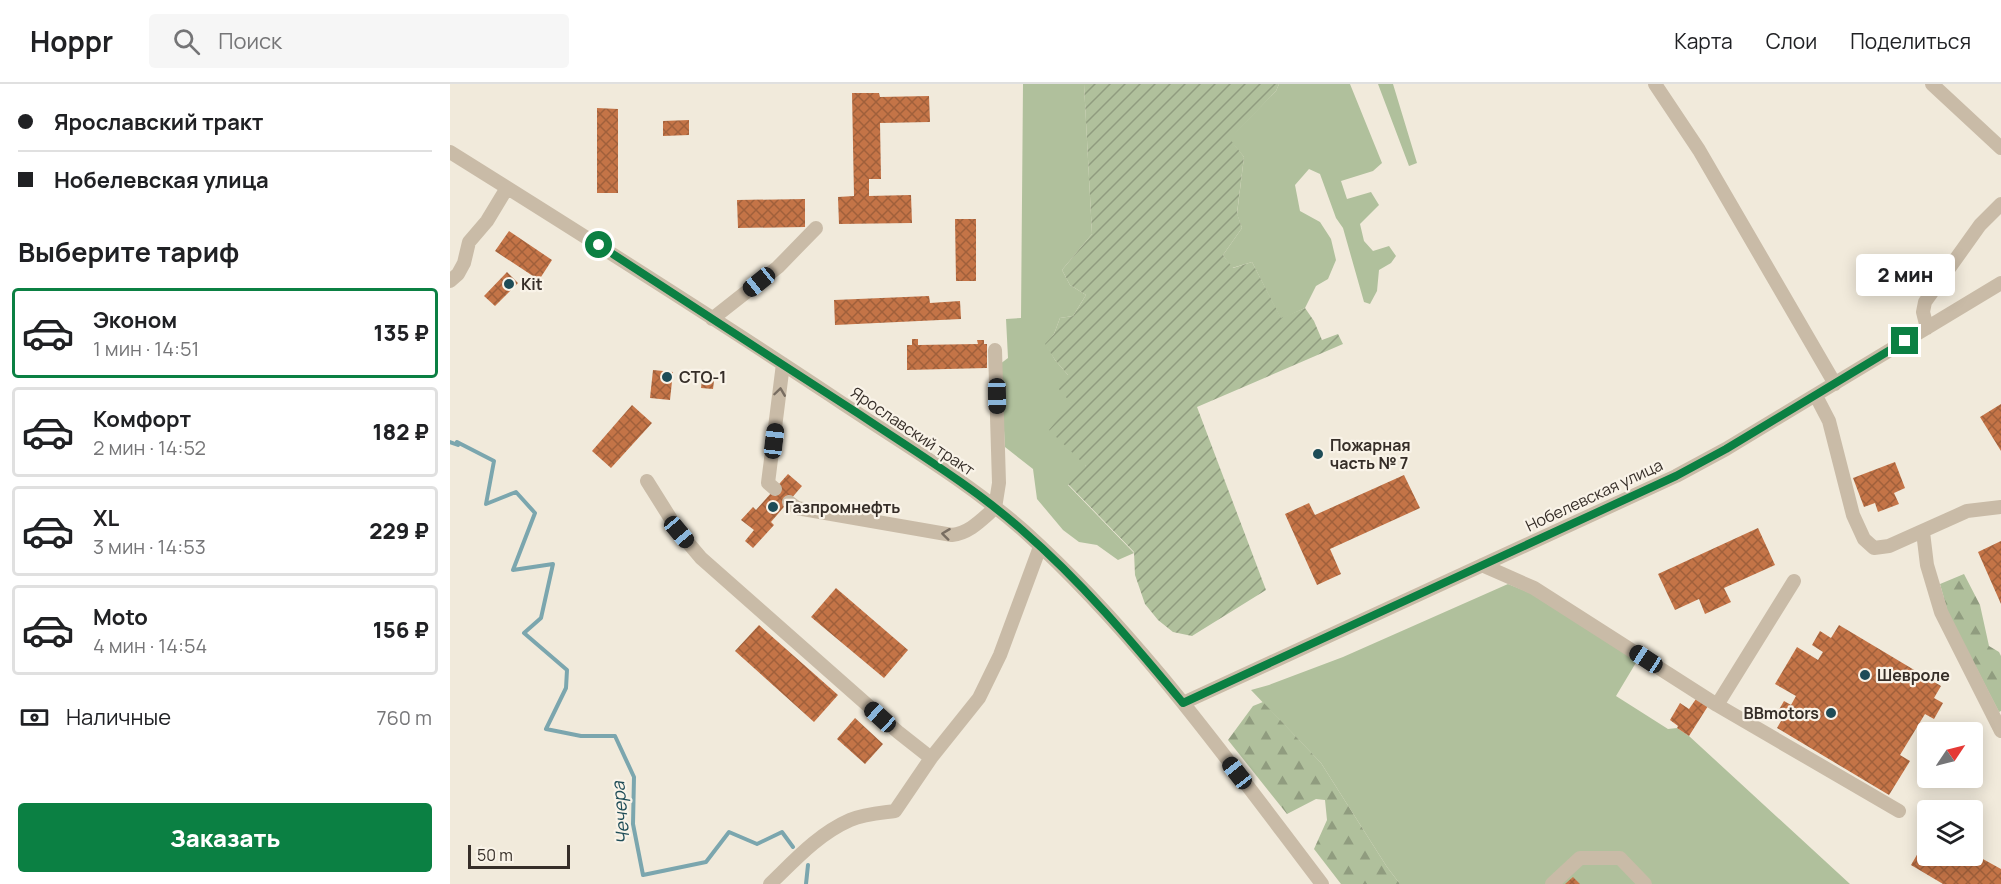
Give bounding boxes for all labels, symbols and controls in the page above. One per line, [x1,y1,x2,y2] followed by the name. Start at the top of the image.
[149,14,569,68] search box
[30,22,113,60] text: Hoppr
[170,25,203,58] icon: search
[218,26,282,56] text: Поиск
[1674,27,1733,55] text: Карта
[1766,27,1817,55] text: Слои
[1850,27,1971,55] text: Поделиться
[54,107,263,137] text: Ярославский тракт
[54,165,269,195] text: Нобелевская улица
[585,231,612,258] route start
[18,233,239,270] text: Выберите тариф
[1856,254,1954,296] callout: 2 мин
[1878,261,1933,288] text: 2 мин
[739,264,779,300] car
[521,273,543,295] place label: Kit
[502,277,516,291] marker: Kit
[93,305,177,335] text: Эконом
[21,306,75,360] icon: car
[373,318,429,348] text: 135 ₽
[1891,327,1918,354] route end
[93,335,199,362] text: 1 мин · 14:51
[679,366,726,388] place label: СТО-1
[660,370,674,384] marker: СТО-1
[988,378,1006,414] car
[847,381,979,481] street label: Ярославский тракт
[774,388,786,397] one-way arrow
[93,404,191,434] text: Комфорт
[21,405,75,459] icon: car
[372,417,429,447] text: 182 ₽
[763,422,785,460] car
[93,434,206,461] text: 2 мин · 14:52
[1330,434,1411,474] place label: Пожарная часть № 7
[1311,447,1325,461] marker: Пожарная часть № 7
[1522,454,1666,536] street label: Нобелевская улица
[785,496,900,518] place label: Газпромнефть
[766,500,780,514] marker: Газпромнефть
[93,503,119,533] text: XL
[21,504,75,558] icon: car
[661,512,697,552] car
[369,516,429,546] text: 229 ₽
[942,528,951,540] one-way arrow
[93,533,206,560] text: 3 мин · 14:53
[93,602,148,632] text: Moto
[21,603,75,657] icon: car
[373,615,429,645] text: 156 ₽
[93,632,207,659] text: 4 мин · 14:54
[1626,642,1666,676] car
[1877,664,1950,686] place label: Шевроле
[1858,668,1872,682] marker: Шевроле
[861,698,899,736] car
[18,701,51,734] icon: cash
[66,702,171,732] text: Наличные
[1744,702,1819,724] place label: BBmotors
[376,704,432,731] text: 760 m
[1824,706,1838,720] marker: BBmotors
[1917,722,1983,788] north arrow
[1917,722,1983,866] map controls
[1219,753,1255,793] car
[605,780,635,846] water label: Чечера
[1917,800,1983,866] button: layers
[18,803,432,872] button: Заказать
[468,842,570,870] scale bar
[477,844,513,866] text: 50 m

